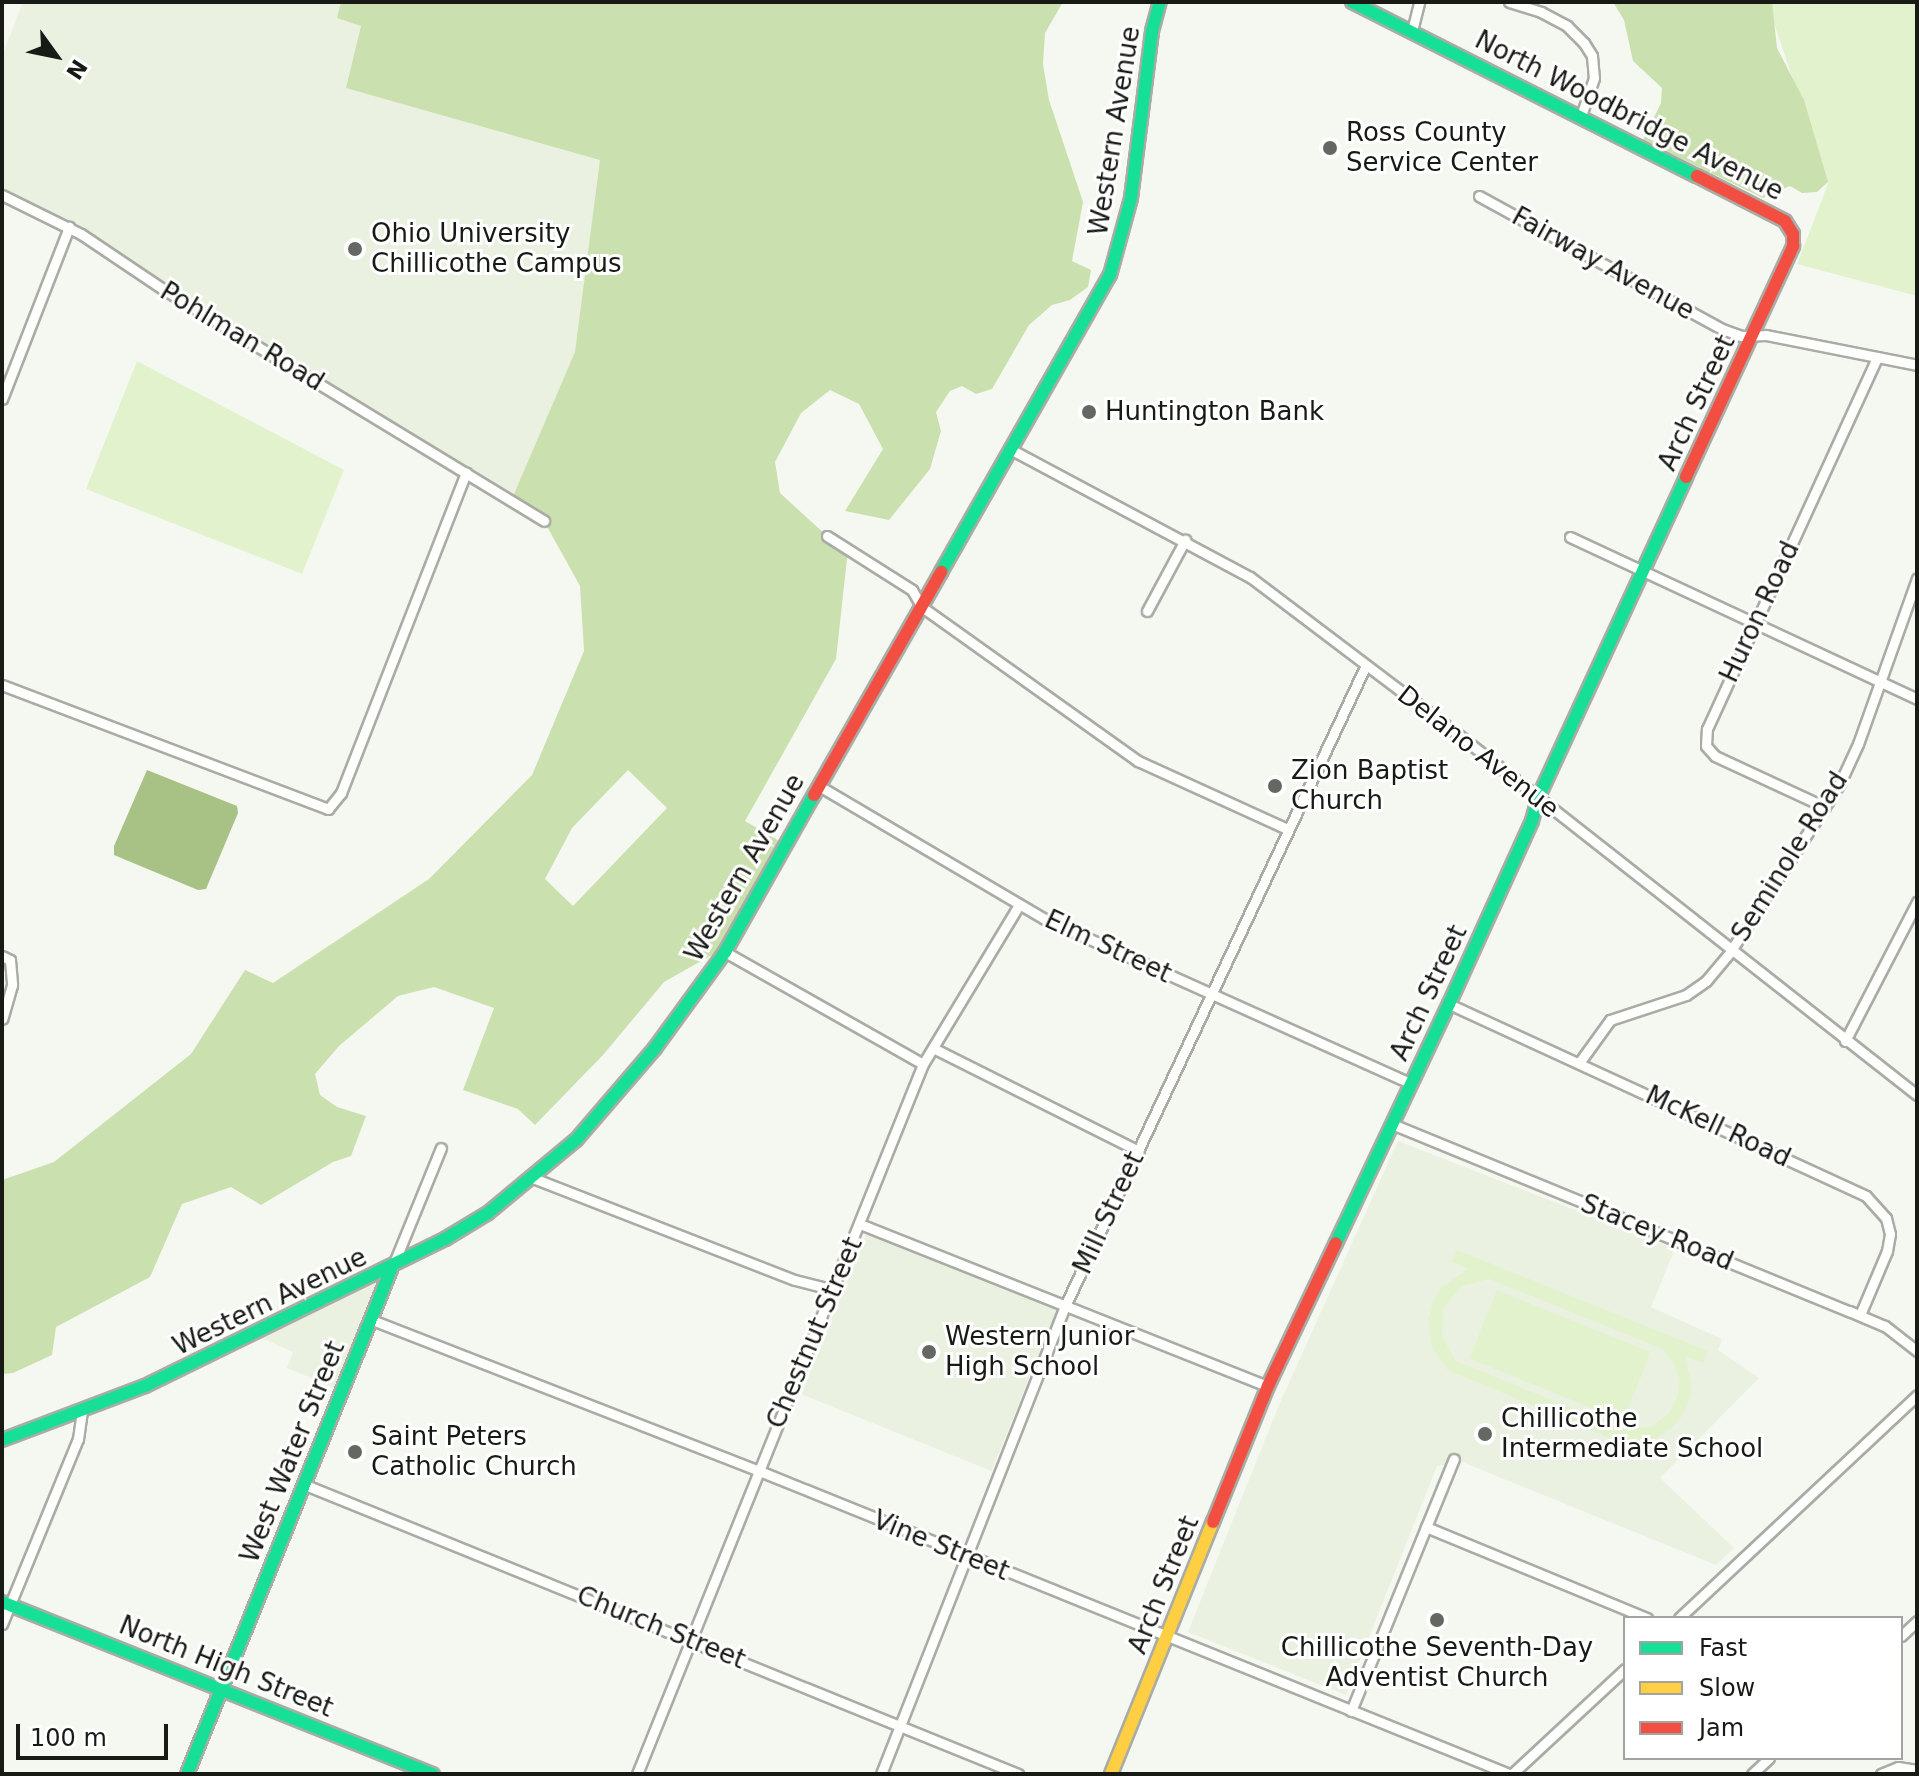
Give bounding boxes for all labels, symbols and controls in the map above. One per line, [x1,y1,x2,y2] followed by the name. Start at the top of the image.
[16,16,96,96] north arrow
[1083,24,1147,238] street label: Western Avenue
[1470,25,1788,207] street label: North Woodbridge Avenue
[61,55,92,84] text: N
[1346,117,1538,178] place label: Ross County Service Center
[1321,139,1339,157] marker: Ross County Service Center
[1506,201,1700,327] street label: Fairway Avenue
[371,218,622,280] place label: Ohio University Chillicothe Campus
[346,240,364,258] marker: Ohio University Chillicothe Campus
[154,276,330,398] street label: Pohlman Road
[1652,330,1742,476] street label: Arch Street
[1105,396,1324,428] place label: Huntington Bank
[1080,403,1098,421] marker: Huntington Bank
[1714,537,1806,687] street label: Huron Road
[1391,679,1565,825] street label: Delano Avenue
[1291,755,1448,816] place label: Zion Baptist Church
[1725,766,1855,948] street label: Seminole Road
[679,769,811,967] street label: Western Avenue
[1266,777,1284,795] marker: Zion Baptist Church
[1040,904,1176,990] street label: Elm Street
[1384,920,1474,1066] street label: Arch Street
[1641,1080,1795,1174] street label: McKell Road
[1067,1147,1151,1279] street label: Mill Street
[1576,1188,1738,1278] street label: Stacey Road
[761,1233,869,1433] street label: Chestnut Street
[168,1242,372,1362] street label: Western Avenue
[945,1321,1134,1382] place label: Western Junior High School
[234,1337,352,1567] street label: West Water Street
[920,1343,938,1361] marker: Western Junior High School
[1501,1403,1763,1464] place label: Chillicothe Intermediate School
[371,1421,577,1482] place label: Saint Peters Catholic Church
[1476,1425,1494,1443] marker: Chillicothe Intermediate School
[346,1443,364,1461] marker: Saint Peters Catholic Church
[868,1505,1014,1587] street label: Vine Street
[1122,1511,1206,1659] street label: Arch Street
[572,1580,750,1676] street label: Church Street
[114,1610,338,1724] street label: North High Street
[1428,1611,1446,1629] marker: Chillicothe Seventh-Day Adventist Church
[1623,1616,1903,1760] legend
[1281,1632,1593,1694] place label: Chillicothe Seventh-Day Adventist Church
[1699,1634,1747,1662] text: Fast
[1699,1674,1755,1702] text: Slow
[20,1708,172,1758] scale bar
[1699,1714,1744,1742] text: Jam
[30,1724,107,1752] text: 100 m

